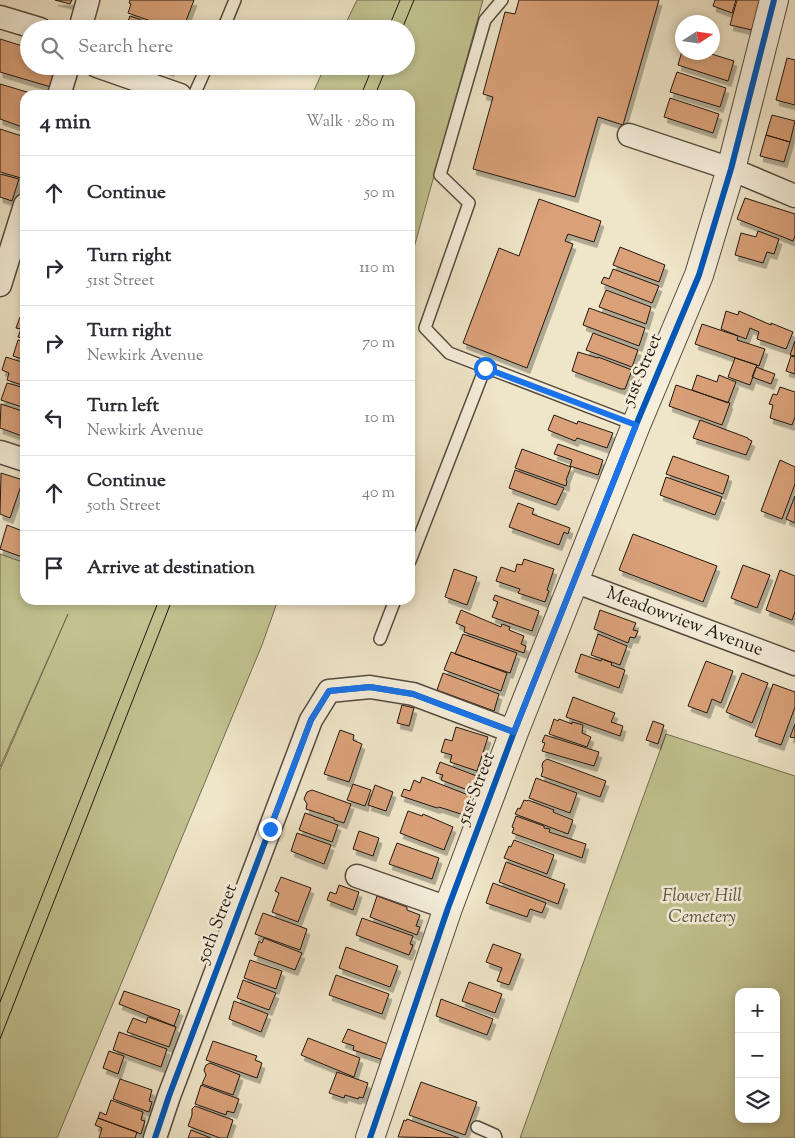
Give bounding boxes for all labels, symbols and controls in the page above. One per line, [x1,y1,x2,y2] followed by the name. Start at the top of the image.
[675,15,720,60] north arrow
[20,20,415,75] search box
[38,34,66,62] icon: search
[78,34,173,61] text: Search here
[40,108,91,138] text: 4 min
[306,111,395,134] text: Walk · 280 m
[40,179,68,207] icon: ahead
[87,180,166,207] text: Continue
[364,182,395,205] text: 50 m
[87,243,171,270] text: Turn right
[40,254,68,282] icon: right
[359,257,395,280] text: 110 m
[87,270,154,293] text: 51st Street
[87,318,171,345] text: Turn right
[40,329,68,357] icon: right
[616,330,670,411] street label: 51st Street
[362,332,395,355] text: 70 m
[87,345,203,368] text: Newkirk Avenue
[474,357,497,380] route start
[87,393,159,420] text: Turn left
[40,404,68,432] icon: left
[365,407,395,430] text: 10 m
[87,420,203,443] text: Newkirk Avenue
[87,468,166,495] text: Continue
[40,479,68,507] icon: ahead
[362,482,395,505] text: 40 m
[87,495,160,518] text: 50th Street
[40,554,68,582] icon: arrive
[87,555,255,582] text: Arrive at destination
[602,581,767,664] street label: Meadowview Avenue
[451,749,503,830] street label: 51st Street
[259,818,282,841] route end
[191,881,245,968] street label: 50th Street
[662,884,742,931] park label: Flower Hill Cemetery
[735,988,780,1123] map controls
[735,988,780,1033] button: +
[735,1033,780,1078] button: −
[735,1078,780,1123] button: layers

